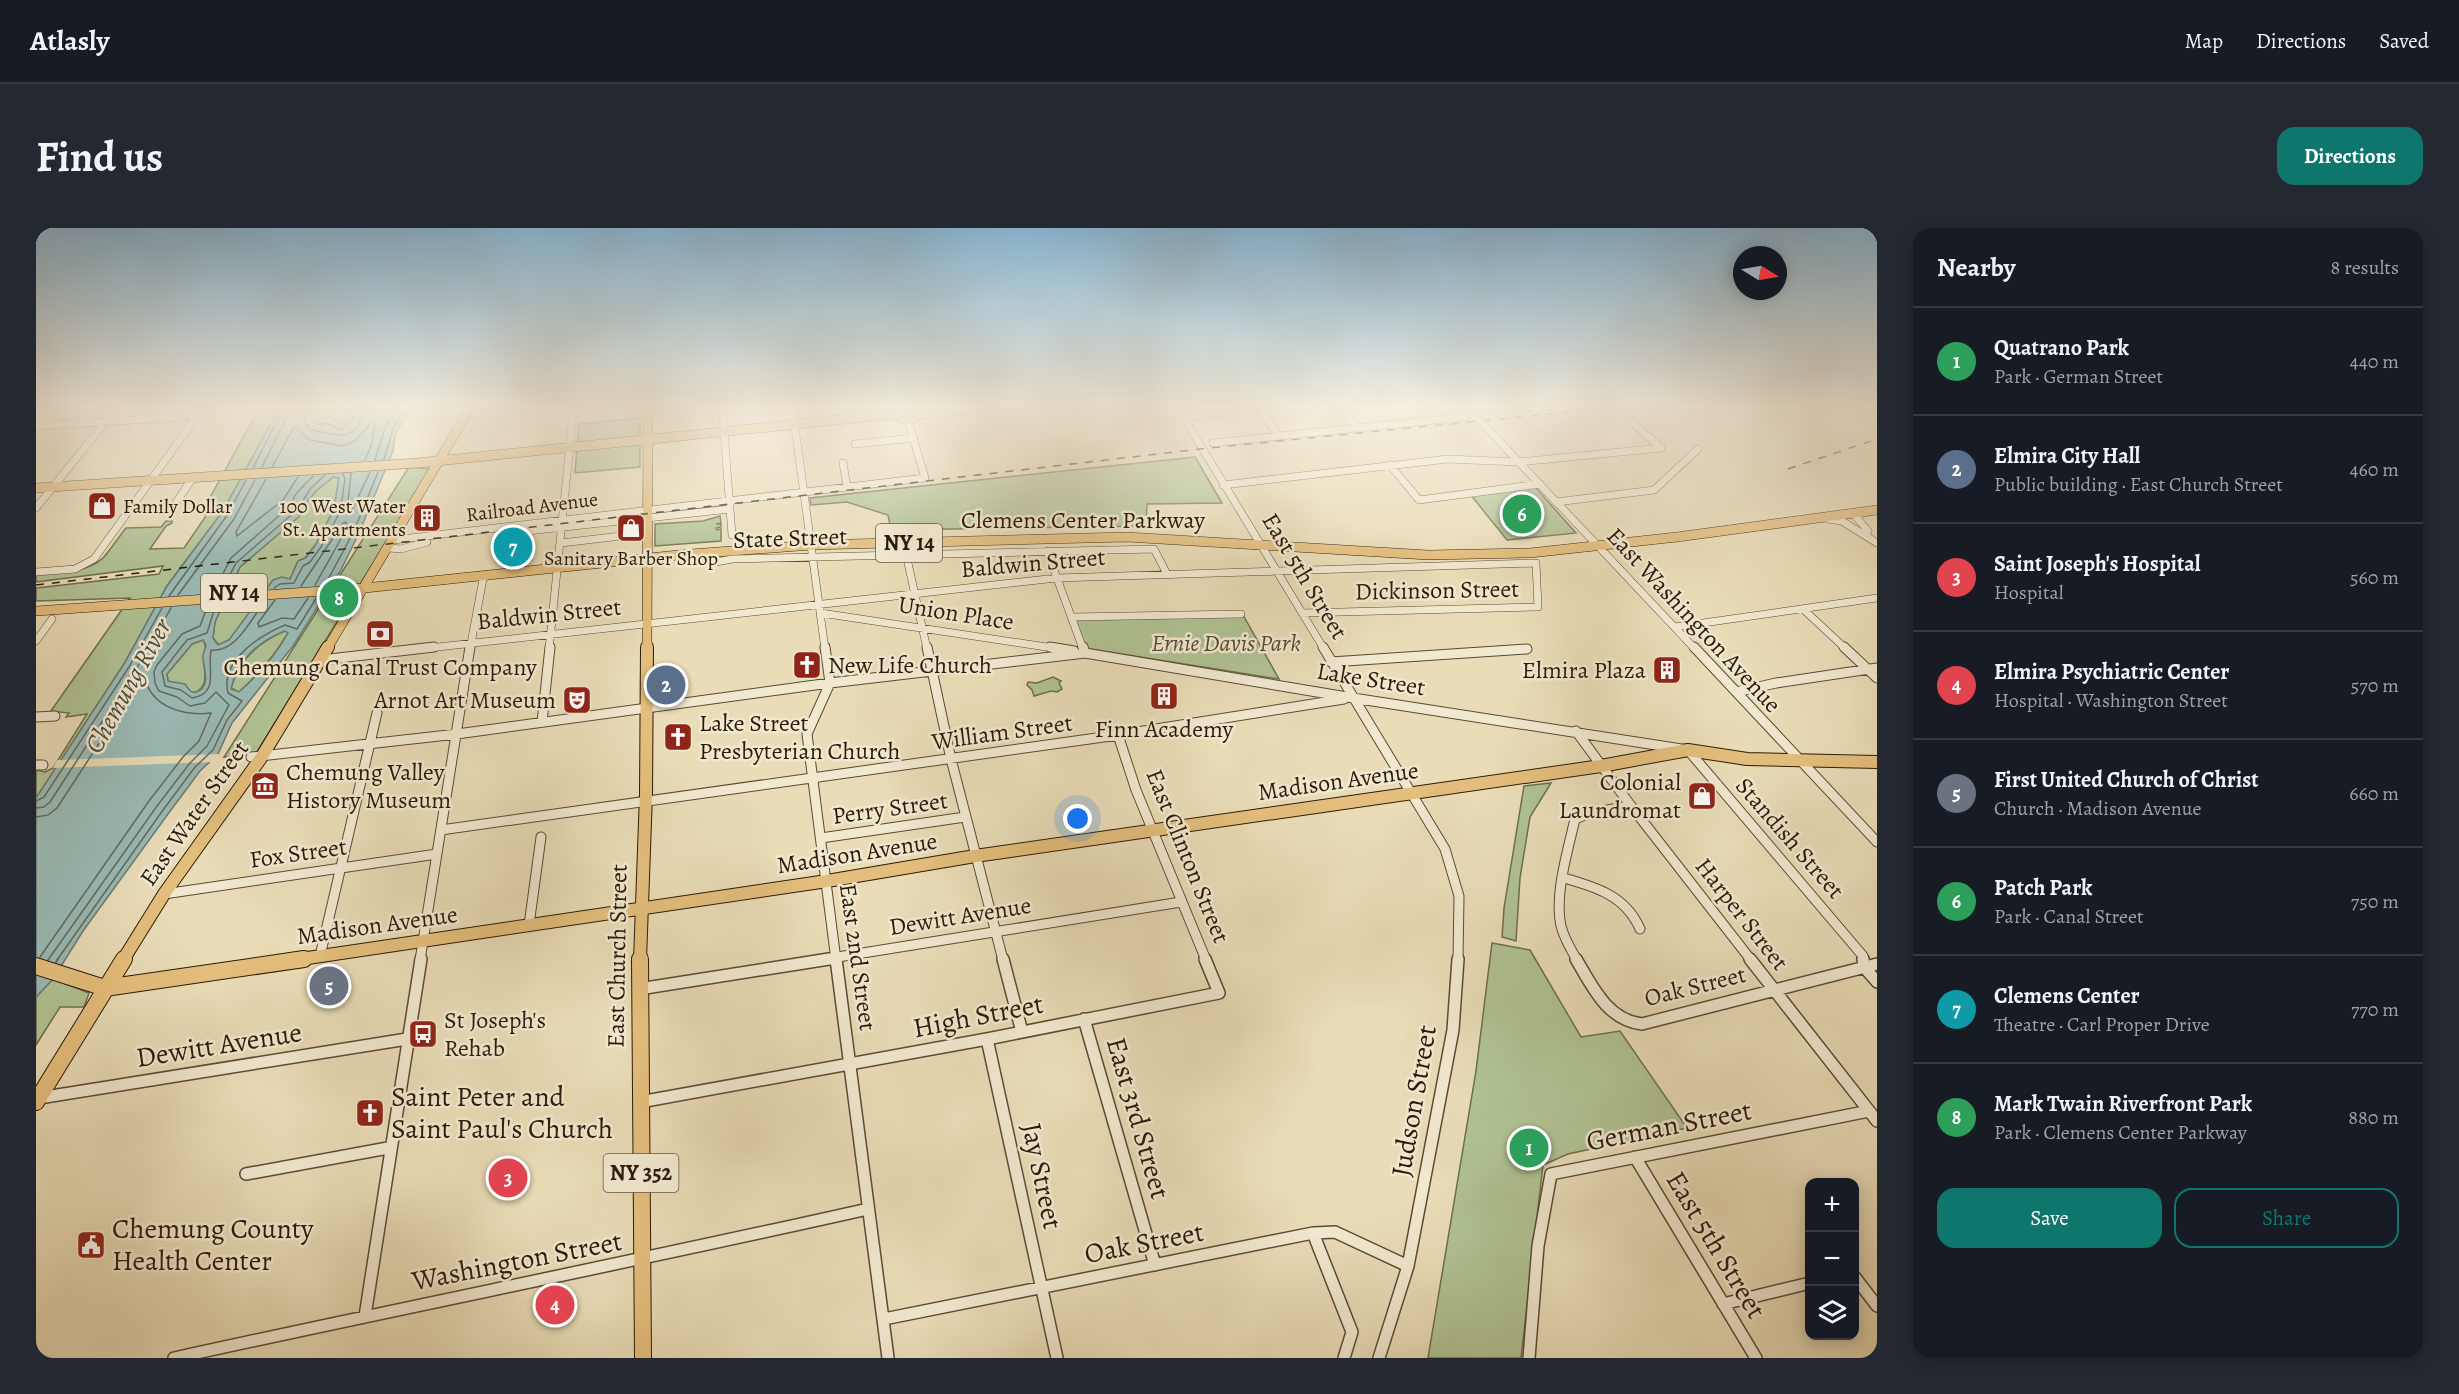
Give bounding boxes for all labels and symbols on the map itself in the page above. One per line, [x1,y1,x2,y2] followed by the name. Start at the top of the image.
[1733,246,1787,300] north arrow
[465,486,600,528] street label: Railroad Avenue
[86,490,118,522] shop icon: Family Dollar
[1502,492,1542,536] pin: 6
[123,493,233,520] place label: Family Dollar
[280,493,406,543] place label: 100 West Water St. Apartments
[411,502,443,534] building icon: 100 West Water St. Apartments
[961,504,1205,536] street label: Clemens Center Parkway
[1255,507,1355,645] street label: East 5th Street
[615,512,647,544] shop icon: Sanitary Barber Shop
[732,520,848,556] street label: State Street
[1600,520,1788,720] street label: East Washington Avenue
[494,524,532,570] pin: 7
[876,524,942,562] road number: NY 14
[959,541,1107,585] street label: Baldwin Street
[544,545,718,572] place label: Sanitary Barber Shop
[1355,573,1519,607] street label: Dickinson Street
[201,574,267,612] road number: NY 14
[320,576,358,620] pin: 8
[896,588,1016,638] street label: Union Place
[475,591,623,637] street label: Baldwin Street
[77,611,180,760] water label: Chemung River
[364,618,396,650] bank icon: Chemung Canal Trust Company
[1151,627,1301,659] park label: Ernie Davis Park
[791,649,823,681] church icon: New Life Church
[828,649,992,681] place label: New Life Church
[223,651,537,683] place label: Chemung Canal Trust Company
[1522,654,1647,686] place label: Elmira Plaza
[1651,654,1683,686] building icon: Elmira Plaza
[1315,655,1428,703] street label: Lake Street
[646,662,686,708] pin: 2
[1148,680,1180,712] building icon: Finn Academy
[373,684,556,716] place label: Arnot Art Museum
[561,684,593,716] theatre icon: Arnot Art Museum
[929,706,1074,758] street label: William Street
[699,707,901,767] place label: Lake Street Presbyterian Church
[1095,713,1233,745] place label: Finn Academy
[662,721,694,753] church icon: Lake Street Presbyterian Church
[132,734,256,892] street label: East Water Street
[1256,754,1420,808] street label: Madison Avenue
[286,756,451,816] place label: Chemung Valley History Museum
[1139,764,1237,948] street label: East Clinton Street
[1559,766,1681,826] place label: Colonial Laundromat
[249,770,281,802] museum icon: Chemung Valley History Museum
[1728,771,1852,905] street label: Standish Street
[1686,780,1718,812] shop icon: Colonial Laundromat
[830,784,950,832] street label: Perry Street
[1063,804,1092,833] your location
[775,825,939,881] street label: Madison Avenue
[247,830,349,876] street label: Fox Street
[1688,851,1796,977] street label: Harper Street
[599,864,635,1048] street label: East Church Street
[832,881,884,1033] street label: East 2nd Street
[887,889,1033,943] street label: Dewitt Avenue
[295,898,459,952] street label: Madison Avenue
[1641,958,1749,1014] street label: Oak Street
[310,964,348,1008] pin: 5
[910,985,1046,1047] street label: High Street
[444,1004,546,1064] place label: St Joseph's Rehab
[133,1013,305,1077] street label: Dewitt Avenue
[407,1018,439,1050] bus stop icon: St Joseph's Rehab
[1382,1022,1446,1180] street label: Judson Street
[1097,1033,1179,1203] street label: East 3rd Street
[391,1078,613,1148] place label: Saint Peter and Saint Paul's Church
[1583,1091,1755,1161] street label: German Street
[354,1097,386,1129] church icon: Saint Peter and Saint Paul's Church
[1012,1119,1072,1233] street label: Jay Street
[1510,1126,1548,1170] pin: 1
[604,1154,678,1192] road number: NY 352
[488,1156,528,1200] pin: 3
[1657,1164,1775,1326] street label: East 5th Street
[112,1210,314,1280] place label: Chemung County Health Center
[1081,1213,1207,1273] street label: Oak Street
[408,1222,625,1300] street label: Washington Street
[75,1229,107,1261] public building icon: Chemung County Health Center
[536,1282,574,1328] pin: 4

